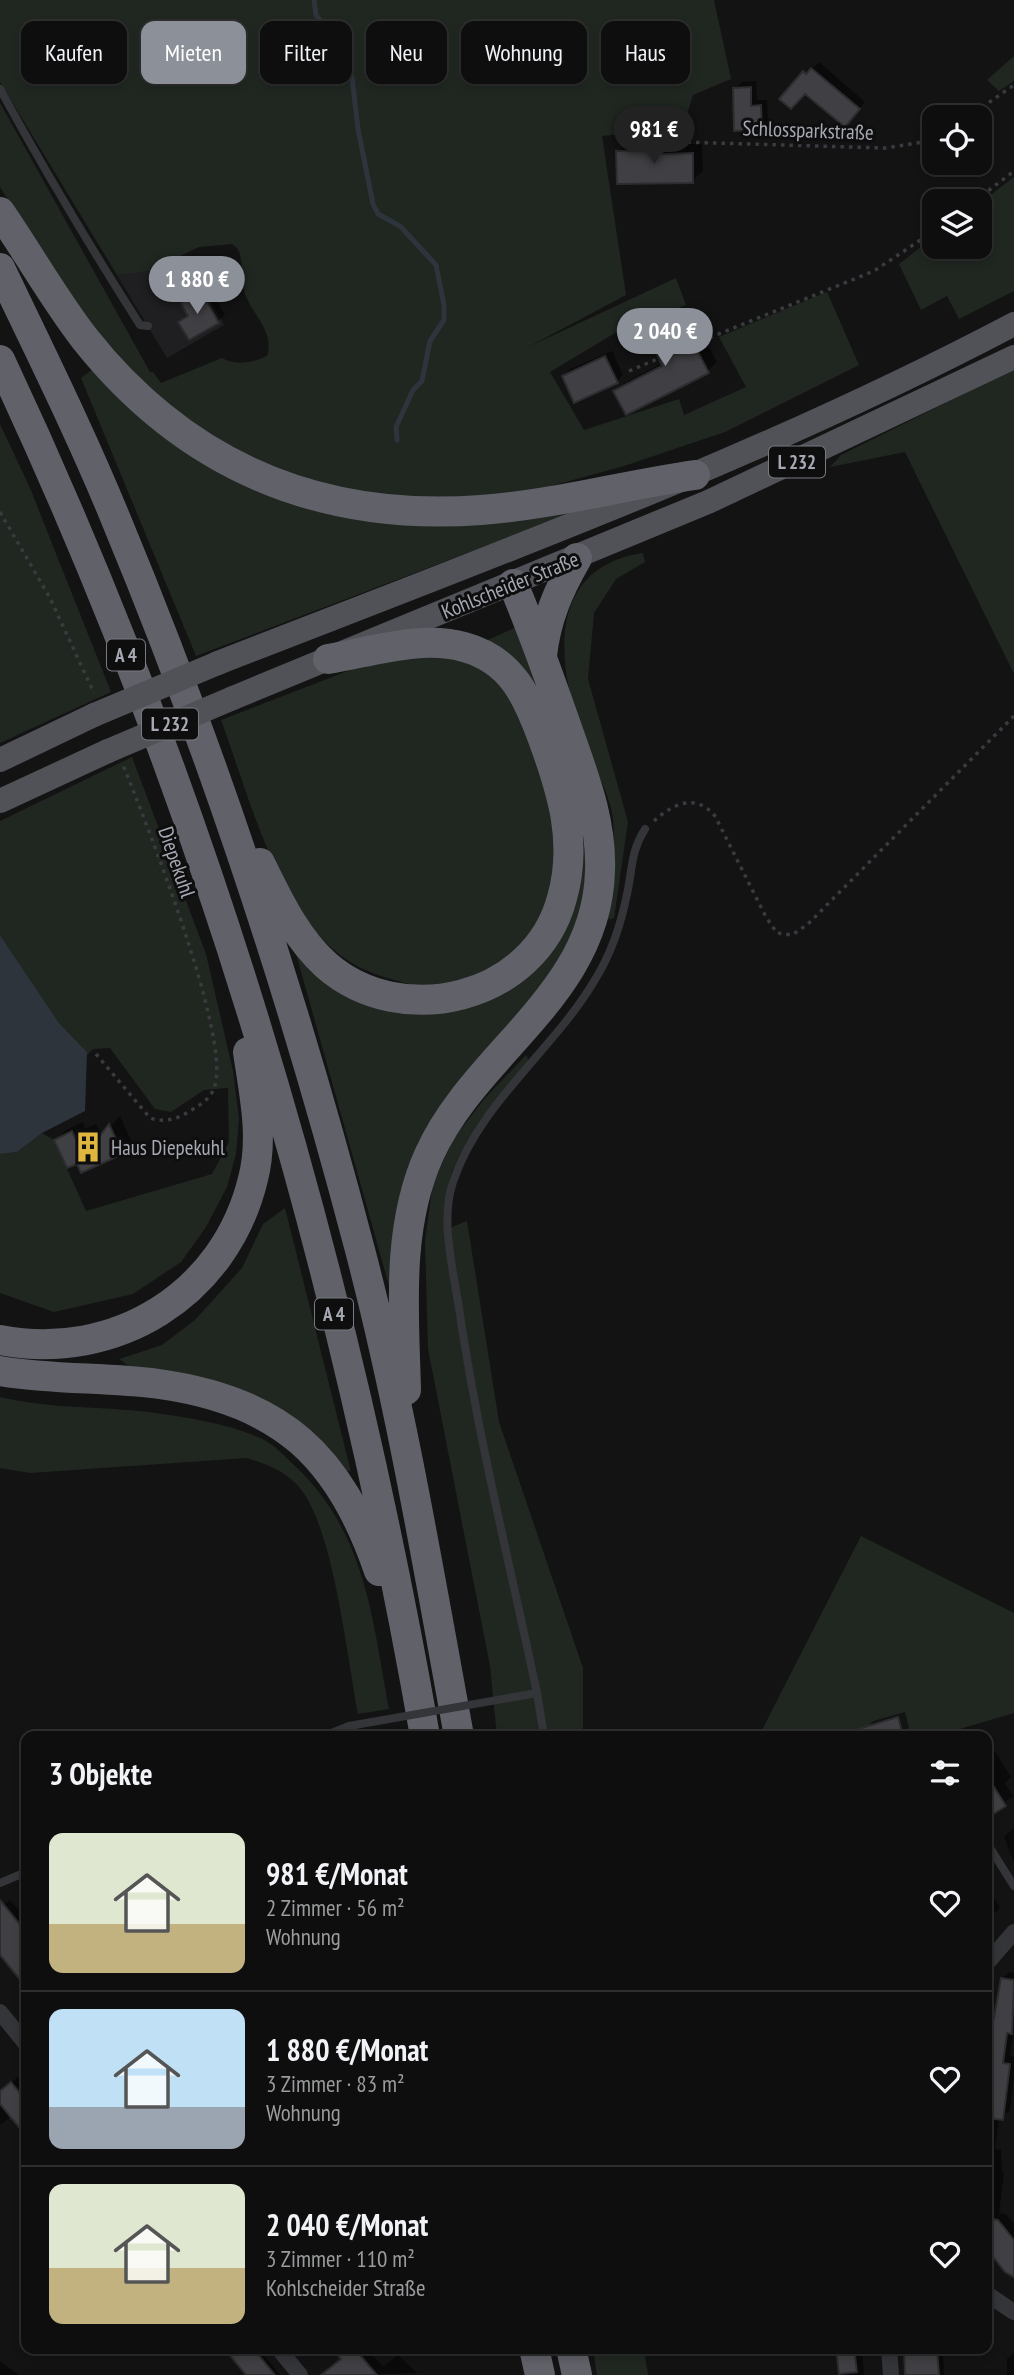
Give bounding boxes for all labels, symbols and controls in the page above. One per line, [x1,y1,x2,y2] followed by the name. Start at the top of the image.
[21,21,127,84] chip: Kaufen
[141,21,246,84] chip: Mieten
[260,21,352,84] chip: Filter
[366,21,447,84] chip: Neu
[461,21,587,84] chip: Wohnung
[601,21,690,84] chip: Haus
[922,105,992,259] map controls
[922,105,992,175] button: locate
[605,106,703,166] pin: 981 €
[630,114,678,143] text: 981 €
[742,114,874,146] street label: Schlossparkstraße
[922,189,992,259] button: layers
[132,256,262,316] pin: 1 880 €
[165,264,229,293] text: 1 880 €
[600,308,730,368] pin: 2 040 €
[633,316,697,345] text: 2 040 €
[769,446,825,477] road number: L 232
[437,545,583,625] street label: Kohlscheider Straße
[107,640,145,670] road number: A 4
[142,708,198,740] road number: L 232
[152,823,202,901] street label: Diepekuhl
[71,1130,105,1164] building icon: Haus Diepekuhl
[111,1134,225,1161] place label: Haus Diepekuhl
[315,1298,353,1330] road number: A 4
[49,1754,153,1793] text: 3 Objekte
[926,1754,964,1792] icon: filters
[266,1854,408,1893] text: 981 €/Monat
[105,1861,189,1945] icon: home
[926,1884,964,1922] icon: heart
[266,1893,404,1922] text: 2 Zimmer · 56 m²
[266,1922,341,1951] text: Wohnung
[266,2030,428,2069] text: 1 880 €/Monat
[105,2037,189,2121] icon: home
[926,2060,964,2098] icon: heart
[266,2069,404,2098] text: 3 Zimmer · 83 m²
[266,2098,341,2127] text: Wohnung
[266,2205,428,2244] text: 2 040 €/Monat
[105,2212,189,2296] icon: home
[926,2235,964,2273] icon: heart
[266,2244,415,2273] text: 3 Zimmer · 110 m²
[266,2273,425,2302] text: Kohlscheider Straße

